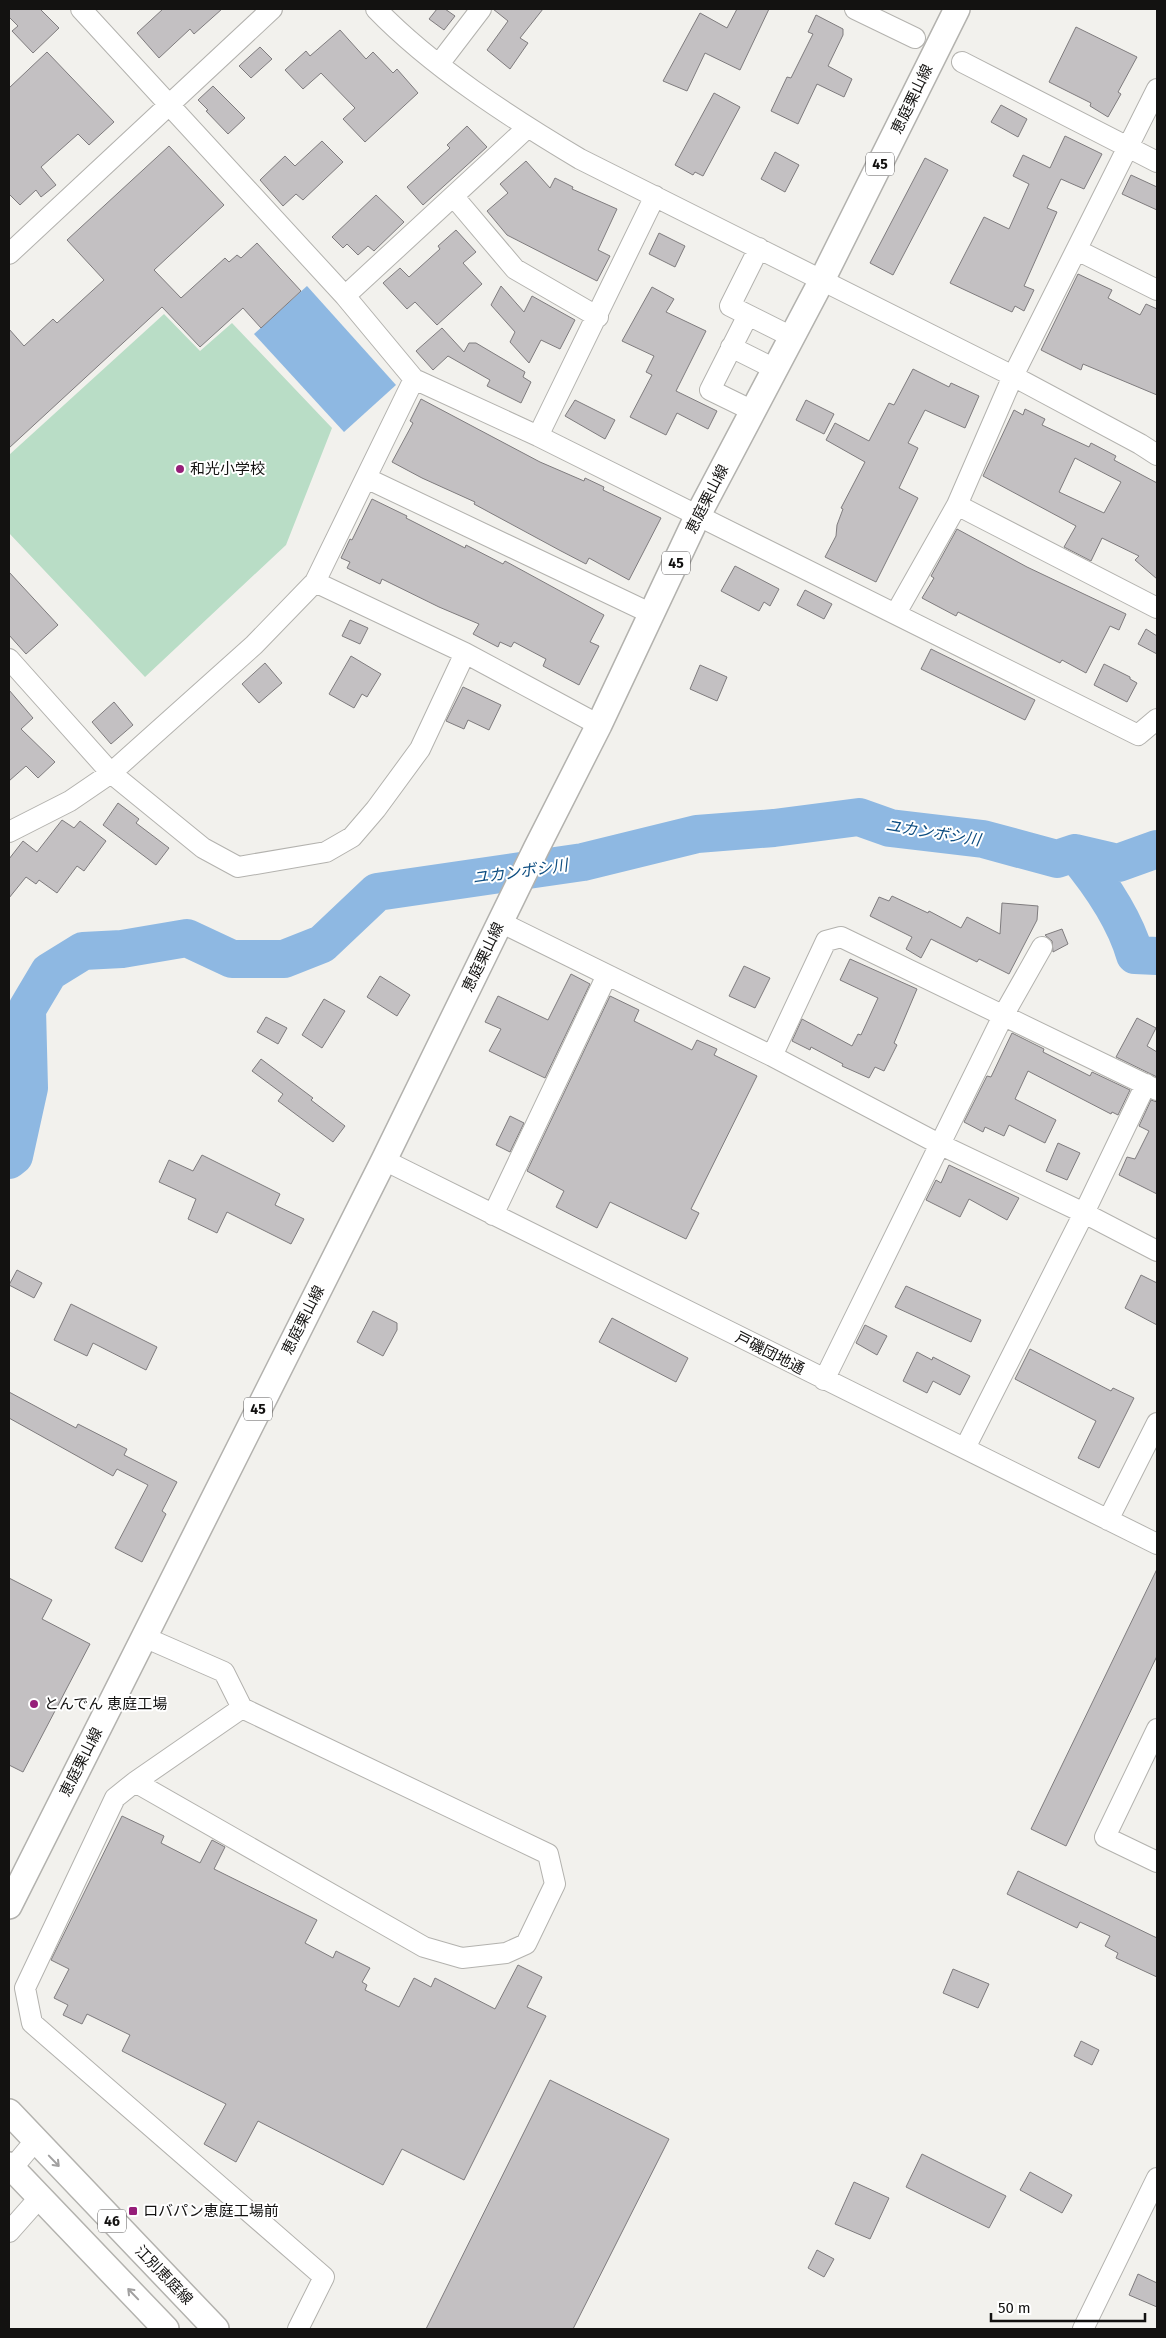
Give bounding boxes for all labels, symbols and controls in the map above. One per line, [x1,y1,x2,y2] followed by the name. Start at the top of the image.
[887,61,937,137] street label: 恵庭栗山線
[866,152,894,175] road number: 45
[190,460,265,478] place label: 和光小学校
[682,461,732,537] street label: 恵庭栗山線
[174,463,186,475] marker: 和光小学校
[662,552,690,574] road number: 45
[884,816,984,850] water label: ユカンボシ川
[471,855,571,888] water label: ユカンボシ川
[458,919,508,995] street label: 恵庭栗山線
[278,1282,328,1358] street label: 恵庭栗山線
[732,1328,808,1378] street label: 戸磯団地通
[244,1398,272,1420] road number: 45
[44,1695,167,1713] place label: とんでん 恵庭工場
[28,1698,40,1710] marker: とんでん 恵庭工場
[56,1724,106,1800] street label: 恵庭栗山線
[48,2155,60,2167] one-way arrow
[143,2202,279,2220] place label: ロバパン恵庭工場前
[127,2205,139,2217] marker: ロバパン恵庭工場前
[98,2210,126,2232] road number: 46
[131,2242,197,2308] street label: 江別恵庭線
[127,2288,139,2300] one-way arrow
[991,2290,1145,2322] scale bar
[998,2299,1031,2317] text: 50 m

